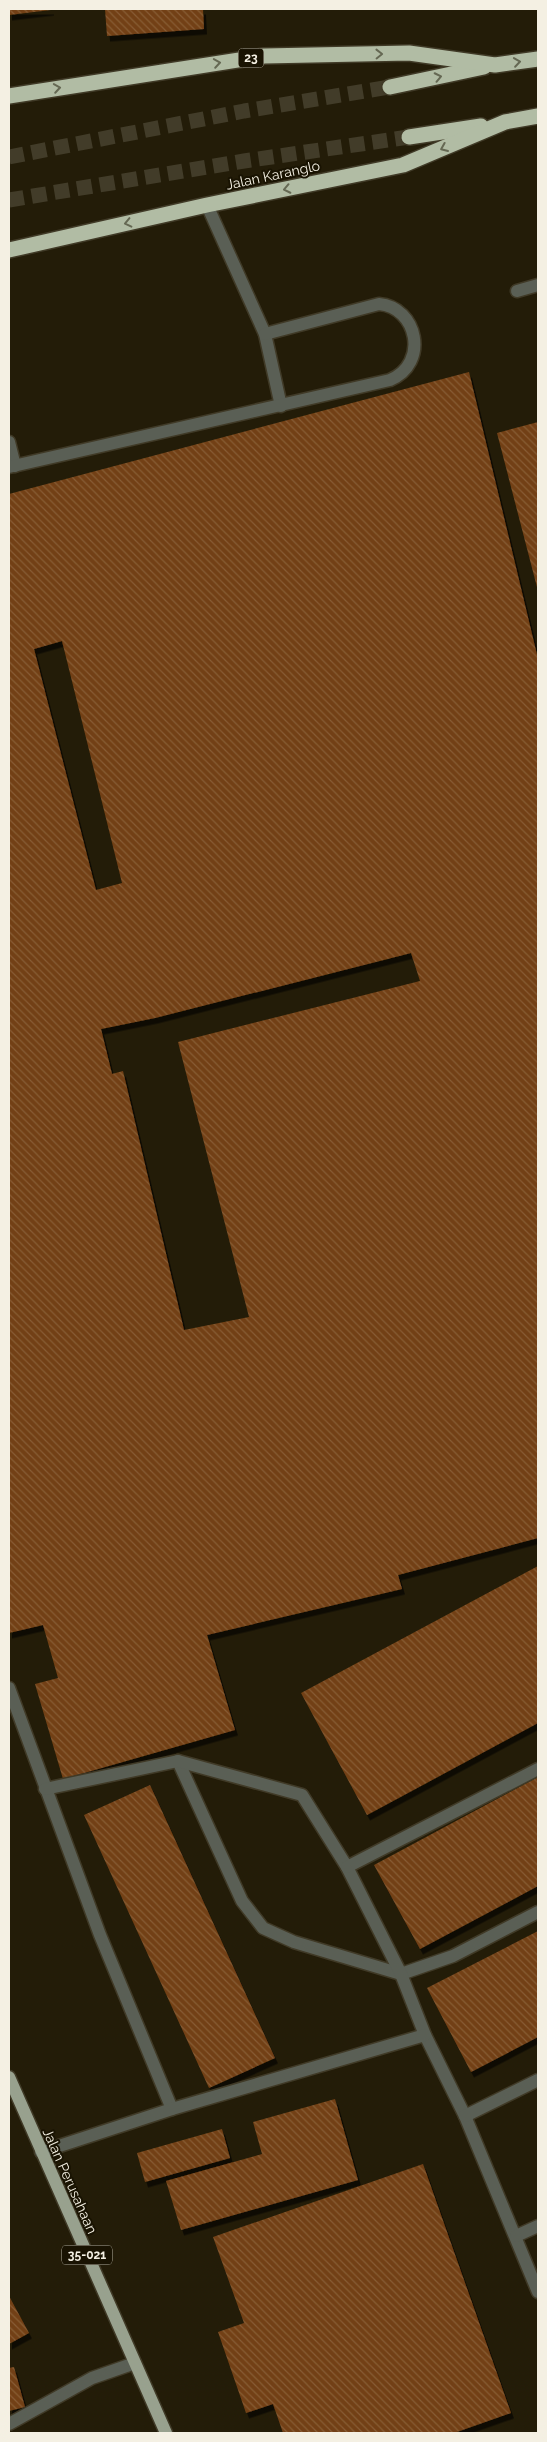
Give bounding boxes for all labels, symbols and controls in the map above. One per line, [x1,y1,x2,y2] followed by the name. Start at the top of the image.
[238,48,264,68] road number: 23
[376,48,384,59] one-way arrow
[513,57,521,68] one-way arrow
[214,58,222,69] one-way arrow
[433,72,442,83] one-way arrow
[53,84,61,94] one-way arrow
[440,142,449,152] one-way arrow
[225,157,321,193] street label: Jalan Karanglo
[283,183,292,194] one-way arrow
[124,217,133,228] one-way arrow
[40,2126,100,2236] street label: Jalan Perusahaan
[62,2246,112,2264] road number: 35-021

